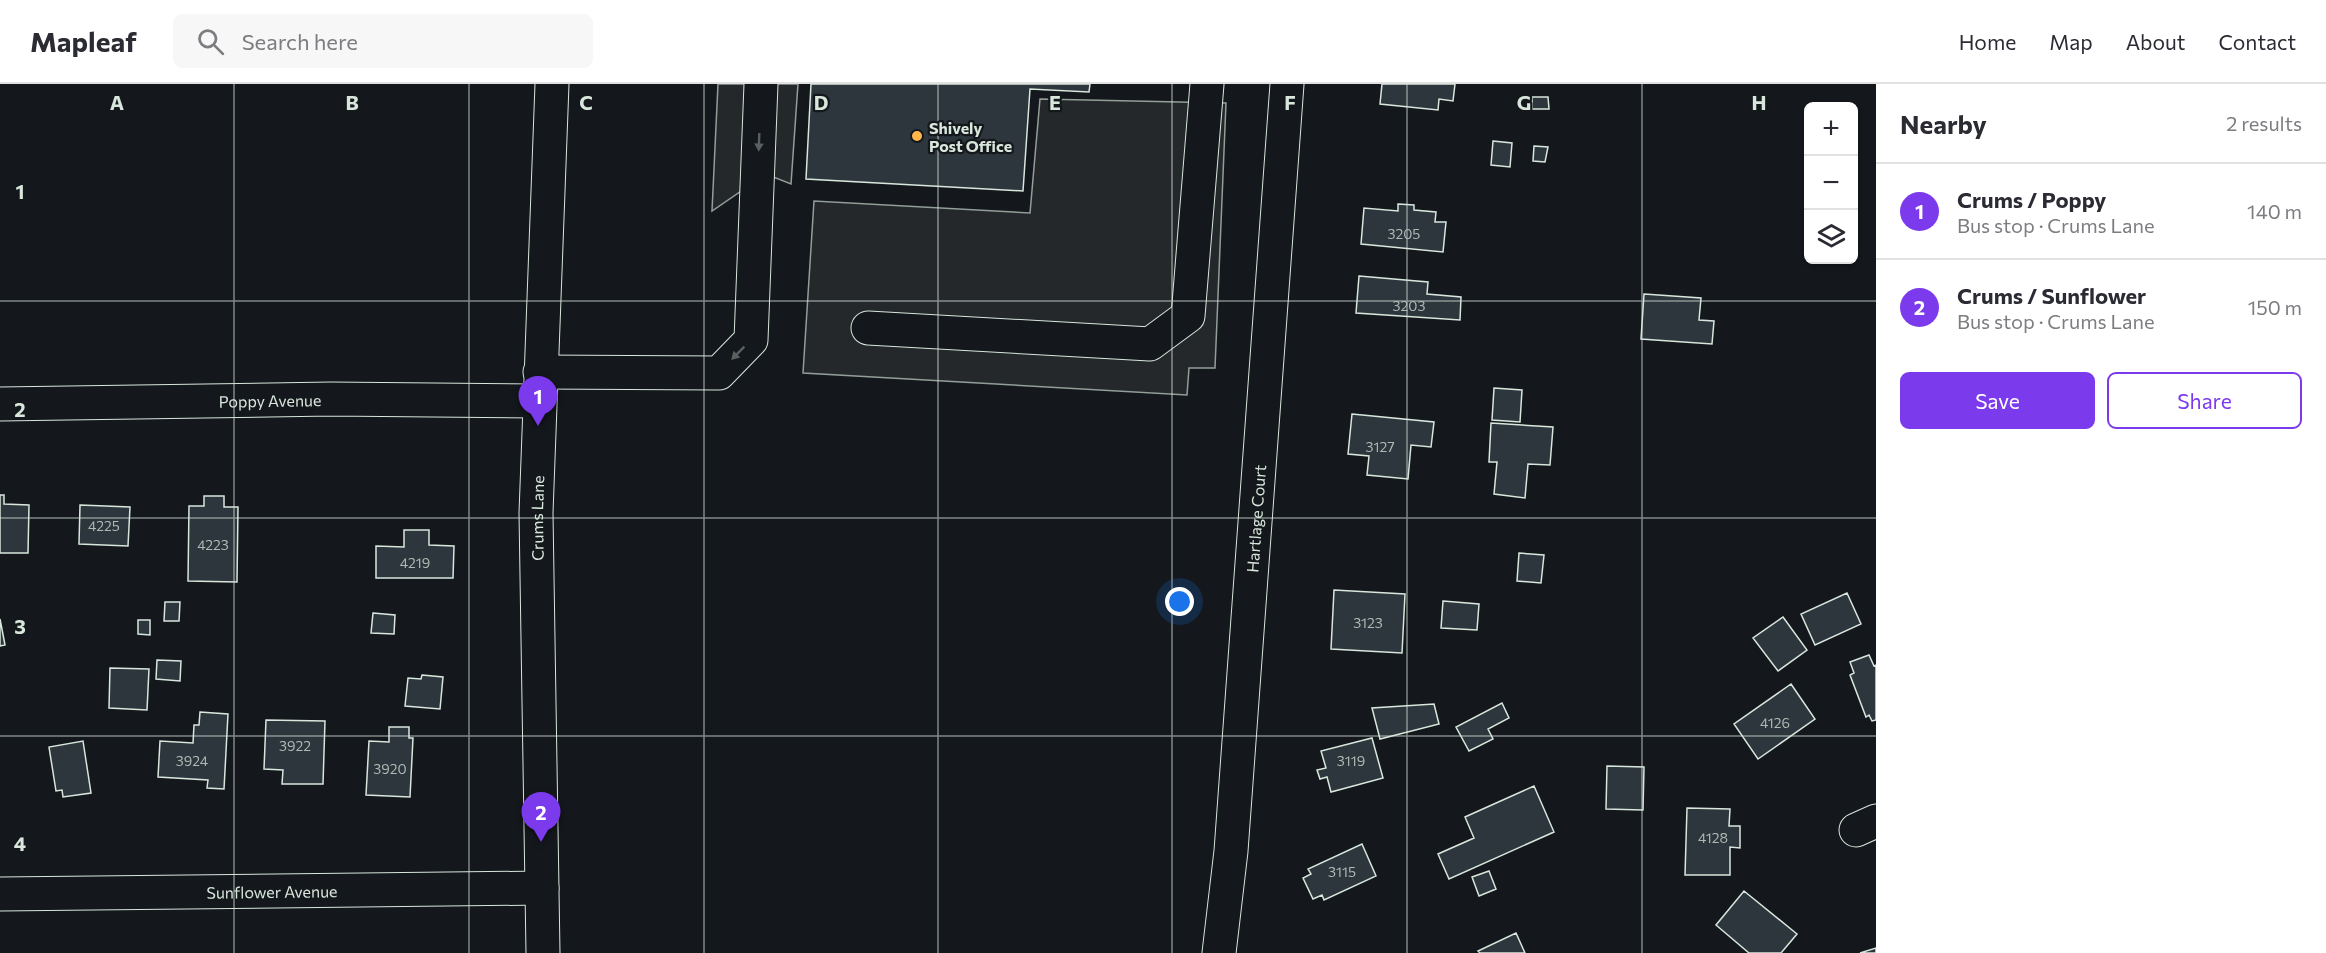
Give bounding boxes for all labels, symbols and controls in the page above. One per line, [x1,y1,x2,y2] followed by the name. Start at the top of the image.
[173,14,593,68] search box
[30,24,137,58] text: Mapleaf
[194,25,227,58] icon: search
[242,28,358,55] text: Search here
[1959,29,2016,54] text: Home
[2049,29,2093,54] text: Map
[2126,29,2185,54] text: About
[2218,29,2296,54] text: Contact
[110,90,124,114] text: A
[345,90,359,114] text: B
[579,90,593,114] text: C
[814,90,828,114] text: D
[1049,90,1061,114] text: E
[1284,90,1296,114] text: F
[1517,90,1531,114] text: G
[1752,90,1767,114] text: H
[1804,102,1858,264] map controls
[1804,102,1858,156] button: +
[1900,108,1987,139] text: Nearby
[2226,111,2302,135] text: 2 results
[929,118,1012,155] place label: Shively Post Office
[910,129,924,143] marker: Shively Post Office
[754,133,763,152] one-way arrow
[1804,156,1858,210] button: −
[15,179,25,203] text: 1
[1957,186,2106,213] text: Crums / Poppy
[1915,199,1924,223] text: 1
[2247,199,2302,223] text: 140 m
[1804,210,1858,264] button: layers
[1957,213,2154,237] text: Bus stop · Crums Lane
[1388,225,1420,242] house number: 3205
[1957,282,2146,309] text: Crums / Sunflower
[1914,295,1925,319] text: 2
[2248,295,2302,319] text: 150 m
[1393,297,1425,314] house number: 3203
[1957,309,2154,333] text: Bus stop · Crums Lane
[732,345,746,359] one-way arrow
[1900,372,2095,429] button: Save
[2107,372,2302,429] button: Share
[518,376,558,426] pin: 1
[218,390,322,410] street label: Poppy Avenue
[14,397,26,421] text: 2
[1365,438,1395,455] house number: 3127
[1242,463,1269,573] street label: Hartlage Court
[526,475,547,561] street label: Crums Lane
[88,517,120,534] house number: 4225
[197,536,229,553] house number: 4223
[400,554,430,571] house number: 4219
[1165,587,1194,616] your location
[14,614,26,638] text: 3
[1353,614,1383,631] house number: 3123
[1760,714,1790,731] house number: 4126
[279,737,311,754] house number: 3922
[176,752,209,769] house number: 3924
[1337,752,1365,769] house number: 3119
[373,760,407,777] house number: 3920
[522,792,560,842] pin: 2
[1698,829,1728,846] house number: 4128
[14,831,26,855] text: 4
[1328,863,1356,880] house number: 3115
[206,881,338,901] street label: Sunflower Avenue

